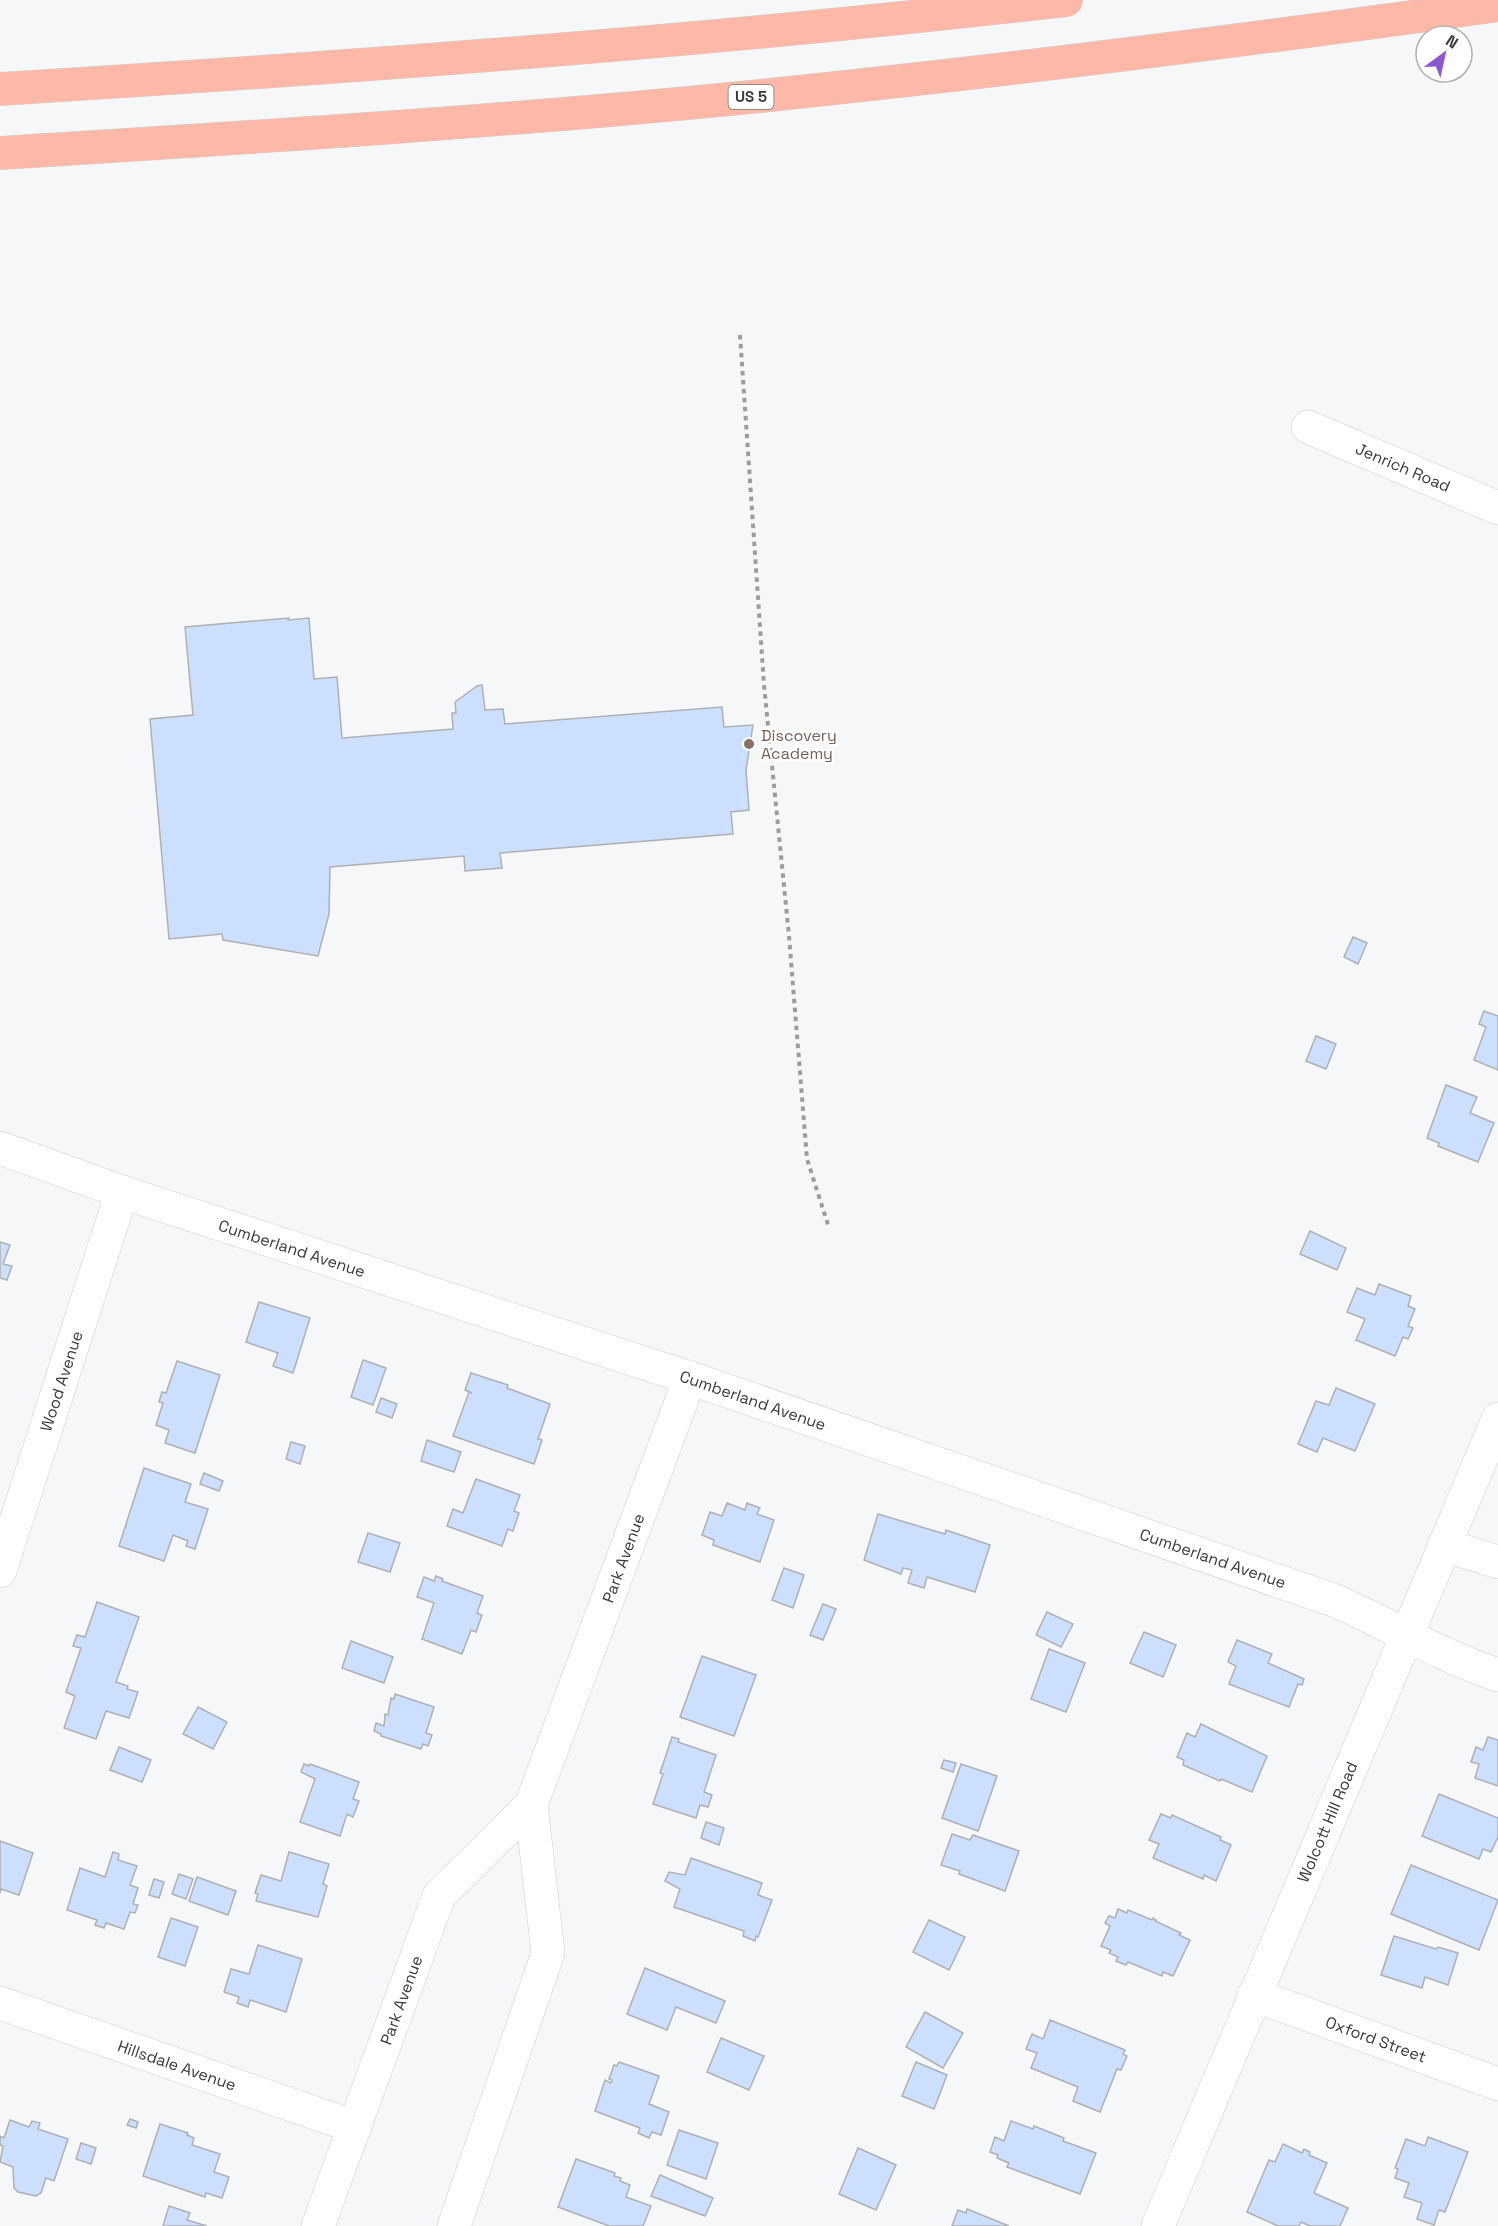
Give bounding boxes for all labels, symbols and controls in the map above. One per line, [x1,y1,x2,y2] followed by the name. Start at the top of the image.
[1414,24,1474,84] north arrow
[1442,30,1462,54] text: N
[728,85,774,109] road number: US 5
[1352,438,1453,497] street label: Jenrich Road
[761,725,837,764] place label: Discovery Academy
[742,737,756,751] marker: Discovery Academy
[216,1215,368,1282] street label: Cumberland Avenue
[35,1328,88,1434] street label: Wood Avenue
[677,1366,829,1435] street label: Cumberland Avenue
[598,1511,649,1606] street label: Park Avenue
[1137,1524,1289,1593] street label: Cumberland Avenue
[1293,1759,1362,1886] street label: Wolcott Hill Road
[376,1953,427,2048] street label: Park Avenue
[1323,2012,1429,2067] street label: Oxford Street
[115,2035,239,2096] street label: Hillsdale Avenue

